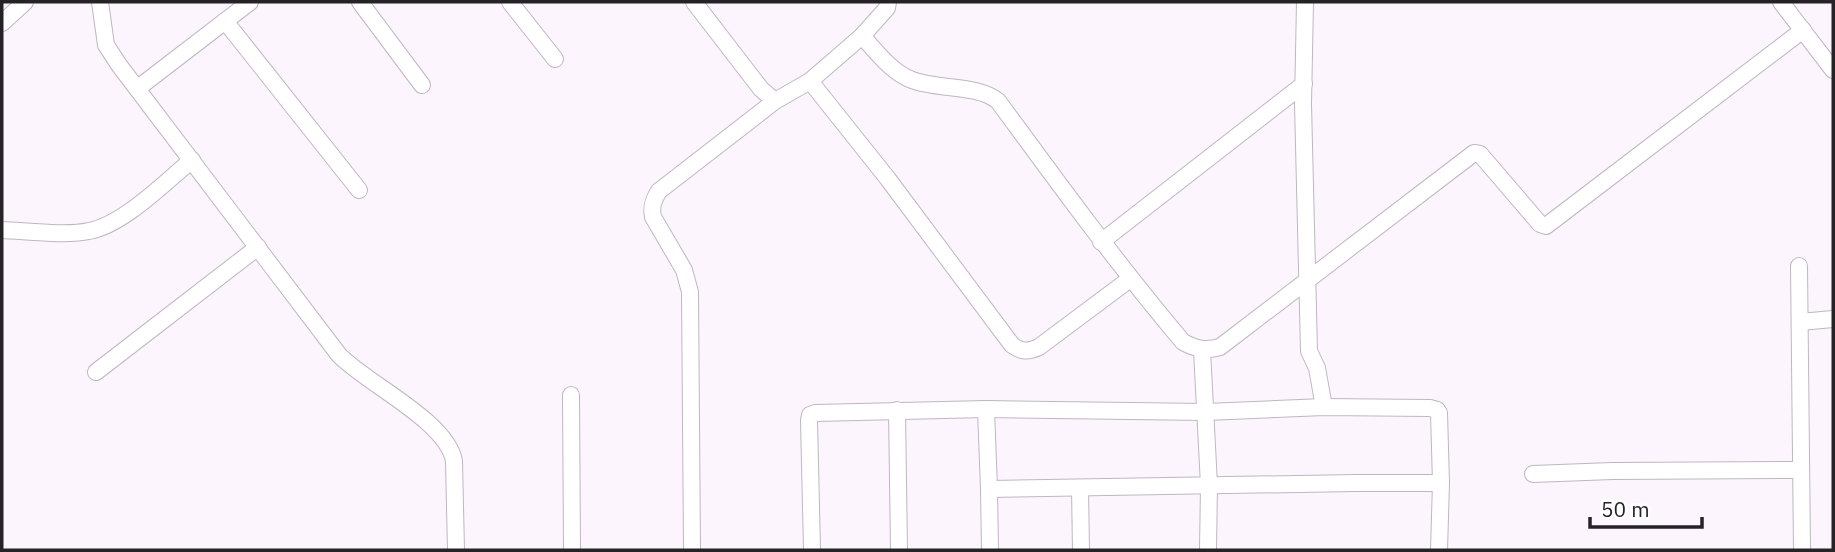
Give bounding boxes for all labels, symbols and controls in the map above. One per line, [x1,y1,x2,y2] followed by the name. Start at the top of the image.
[1590,486,1702,530] scale bar
[1601,495,1650,523] text: 50 m

